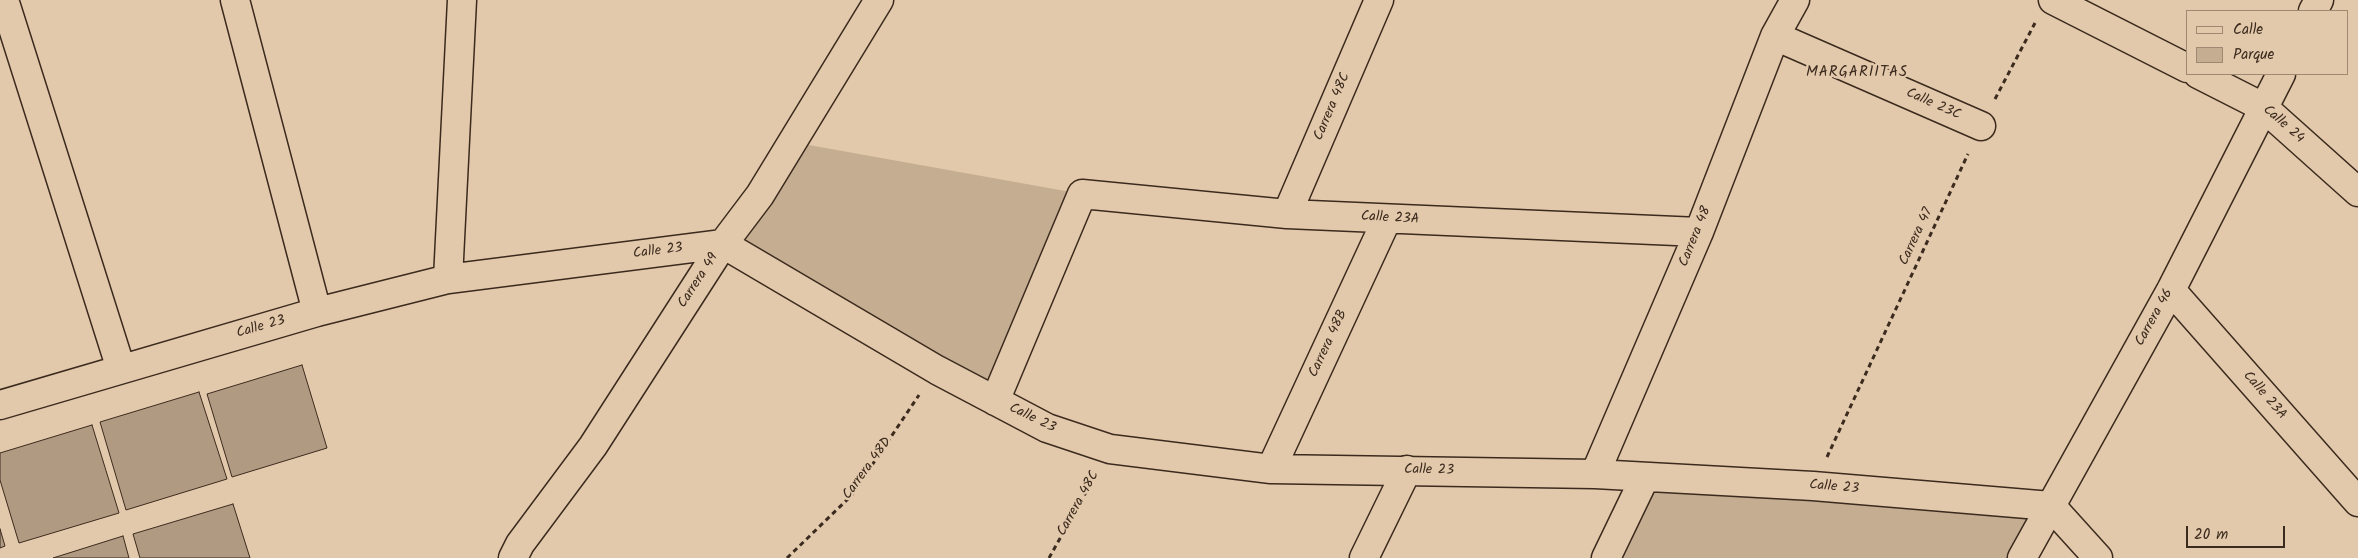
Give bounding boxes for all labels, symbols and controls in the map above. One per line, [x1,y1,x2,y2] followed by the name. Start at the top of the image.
[2186,10,2348,75] legend
[2233,18,2263,42] text: Calle
[2233,43,2274,67] text: Parque
[1805,64,1909,82] district label: MARGARIITAS
[1311,71,1355,143] street label: Carrera 48C
[1903,85,1963,125] street label: Calle 23C
[2259,102,2307,148] street label: Calle 24
[1676,204,1716,270] street label: Carrera 48
[1896,206,1938,268] street label: Carrera 47
[1360,209,1420,229] street label: Calle 23A
[632,241,684,263] street label: Calle 23
[675,250,723,312] street label: Carrera 49
[2132,286,2178,350] street label: Carrera 46
[1306,308,1352,380] street label: Carrera 48B
[235,313,287,343] street label: Calle 23
[2239,368,2289,424] street label: Calle 23A
[1006,401,1058,437] street label: Calle 23
[840,435,896,503] street label: Carrera 48D
[1404,462,1454,480] street label: Calle 23
[1054,469,1104,539] street label: Carrera 48C
[1808,477,1860,499] street label: Calle 23
[2188,516,2287,548] scale bar
[2194,523,2228,547] text: 20 m

